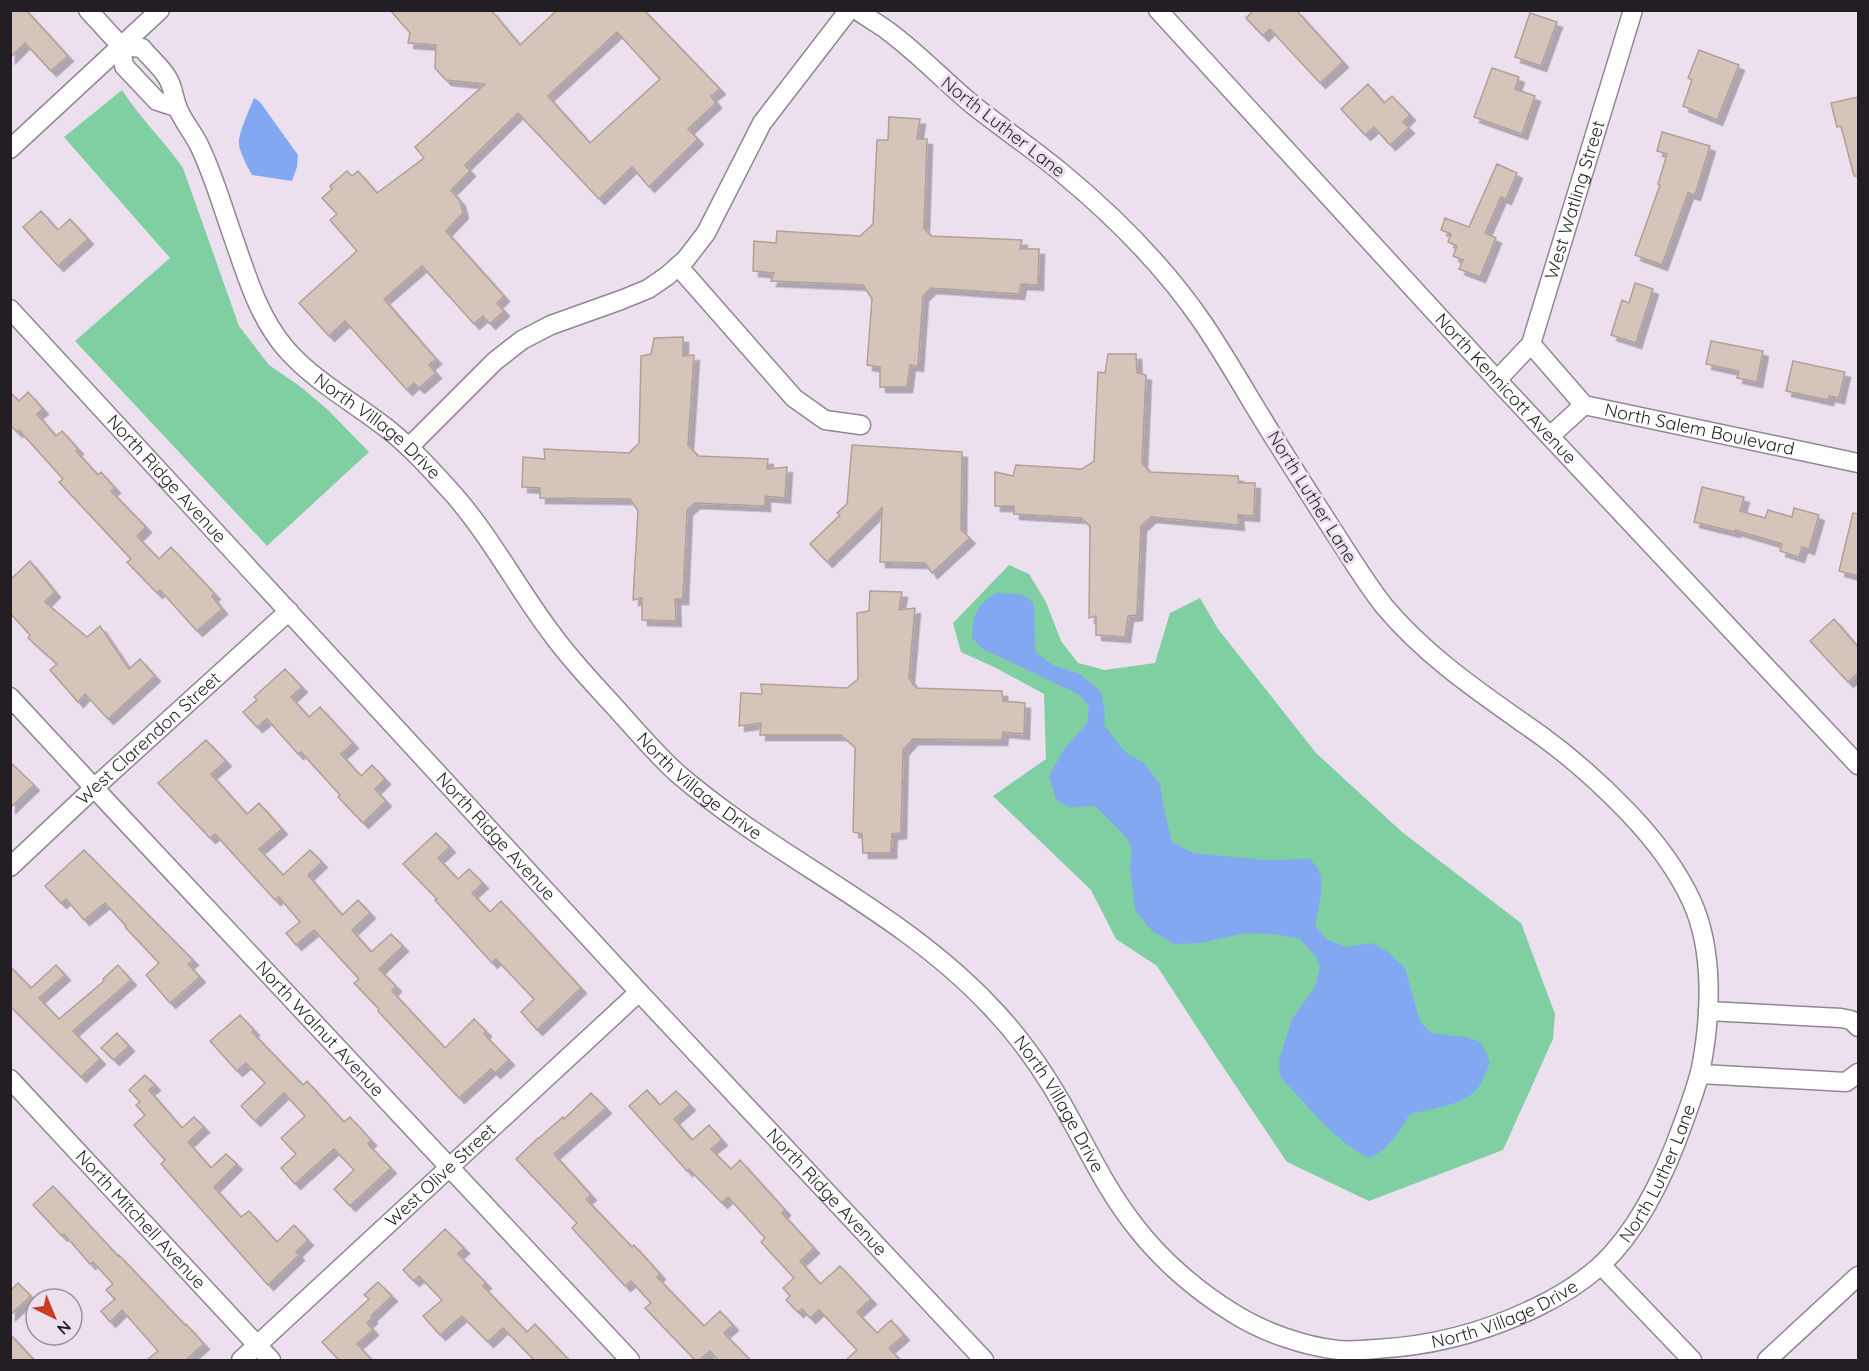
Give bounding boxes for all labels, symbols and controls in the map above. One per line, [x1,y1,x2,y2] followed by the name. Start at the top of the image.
[937,71,1070,182] street label: North Luther Lane
[1539,118,1610,282] street label: West Watling Street
[1430,308,1582,469] street label: North Kennicott Avenue
[310,368,446,484] street label: North Village Drive
[1603,398,1797,460] street label: North Salem Boulevard
[102,410,232,548] street label: North Ridge Avenue
[1263,426,1362,567] street label: North Luther Lane
[71,667,225,810] street label: West Clarendon Street
[632,727,767,845] street label: North Village Drive
[431,767,561,905] street label: North Ridge Avenue
[251,956,389,1101] street label: North Walnut Avenue
[1009,1030,1110,1177] street label: North Village Drive
[1614,1101,1700,1247] street label: North Luther Lane
[380,1118,500,1232] street label: West Olive Street
[762,1123,892,1261] street label: North Ridge Avenue
[71,1145,211,1294] street label: North Mitchell Avenue
[1429,1274,1582,1353] street label: North Village Drive
[24,1287,84,1347] north arrow
[53,1317,75,1339] text: N

